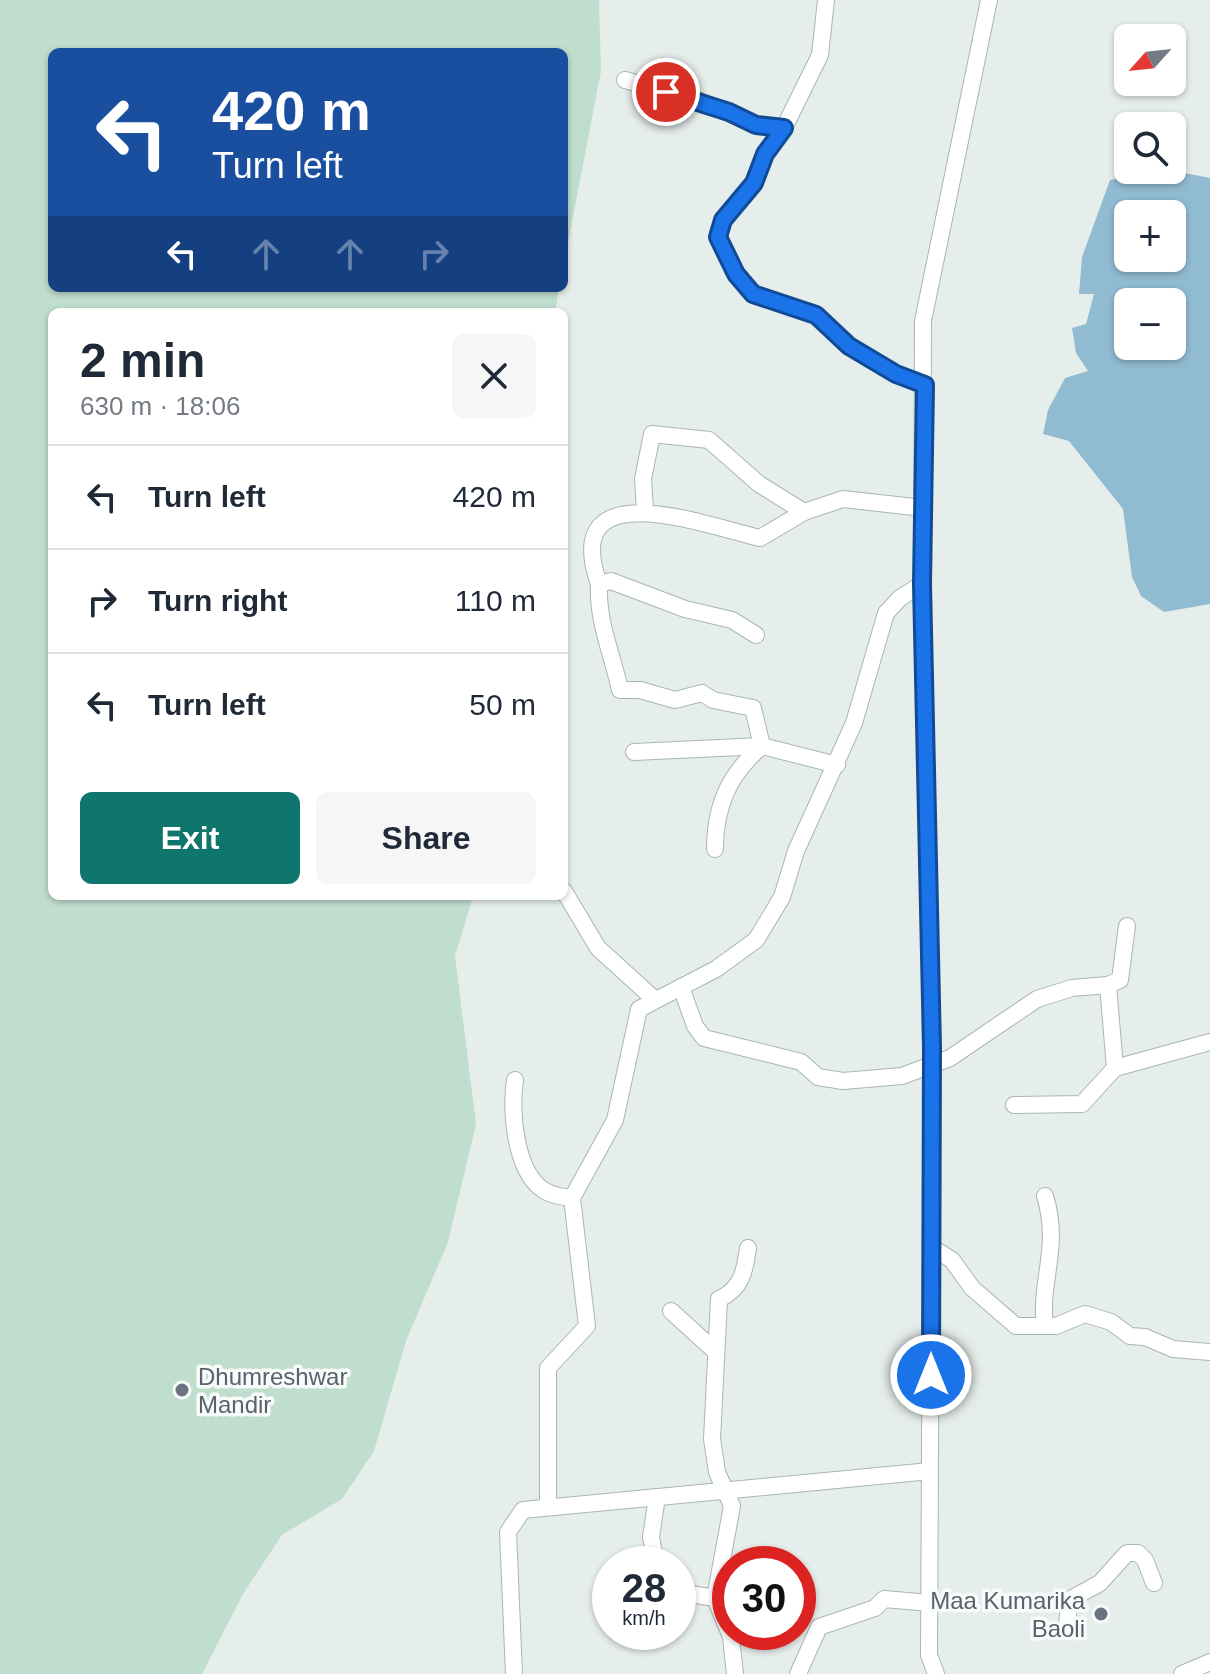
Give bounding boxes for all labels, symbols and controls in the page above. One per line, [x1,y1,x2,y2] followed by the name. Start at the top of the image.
[1114,24,1186,96] north arrow
[1114,24,1186,360] map controls
[632,58,700,126] pin
[644,70,688,114] icon: arrive
[212,79,371,142] text: 420 m
[80,80,184,184] icon: left
[1114,112,1186,184] button: search
[212,145,343,186] text: Turn left
[1114,200,1186,272] button: +
[160,232,204,276] icon: left
[244,232,288,276] icon: ahead
[328,232,372,276] icon: ahead
[412,232,456,276] icon: right
[1114,288,1186,360] button: −
[80,334,205,387] text: 2 min
[452,334,536,418] button: close
[80,391,240,421] text: 630 m · 18:06
[80,475,124,519] icon: left
[148,480,266,513] text: Turn left
[453,480,536,513] text: 420 m
[80,579,124,623] icon: right
[148,584,287,617] text: Turn right
[455,584,536,617] text: 110 m
[80,683,124,727] icon: left
[148,688,266,721] text: Turn left
[469,688,536,721] text: 50 m
[80,792,300,884] button: Exit
[316,792,536,884] button: Share
[889,1333,973,1417] position arrow
[198,1363,347,1418] place label: Dhumreshwar Mandir
[173,1381,191,1399] marker: Dhumreshwar Mandir
[712,1546,816,1650] speed limit sign: 30
[622,1566,666,1610] text: 28
[930,1587,1086,1642] place label: Maa Kumarika Baoli
[1092,1605,1110,1623] marker: Maa Kumarika Baoli
[622,1607,666,1629] text: km/h

